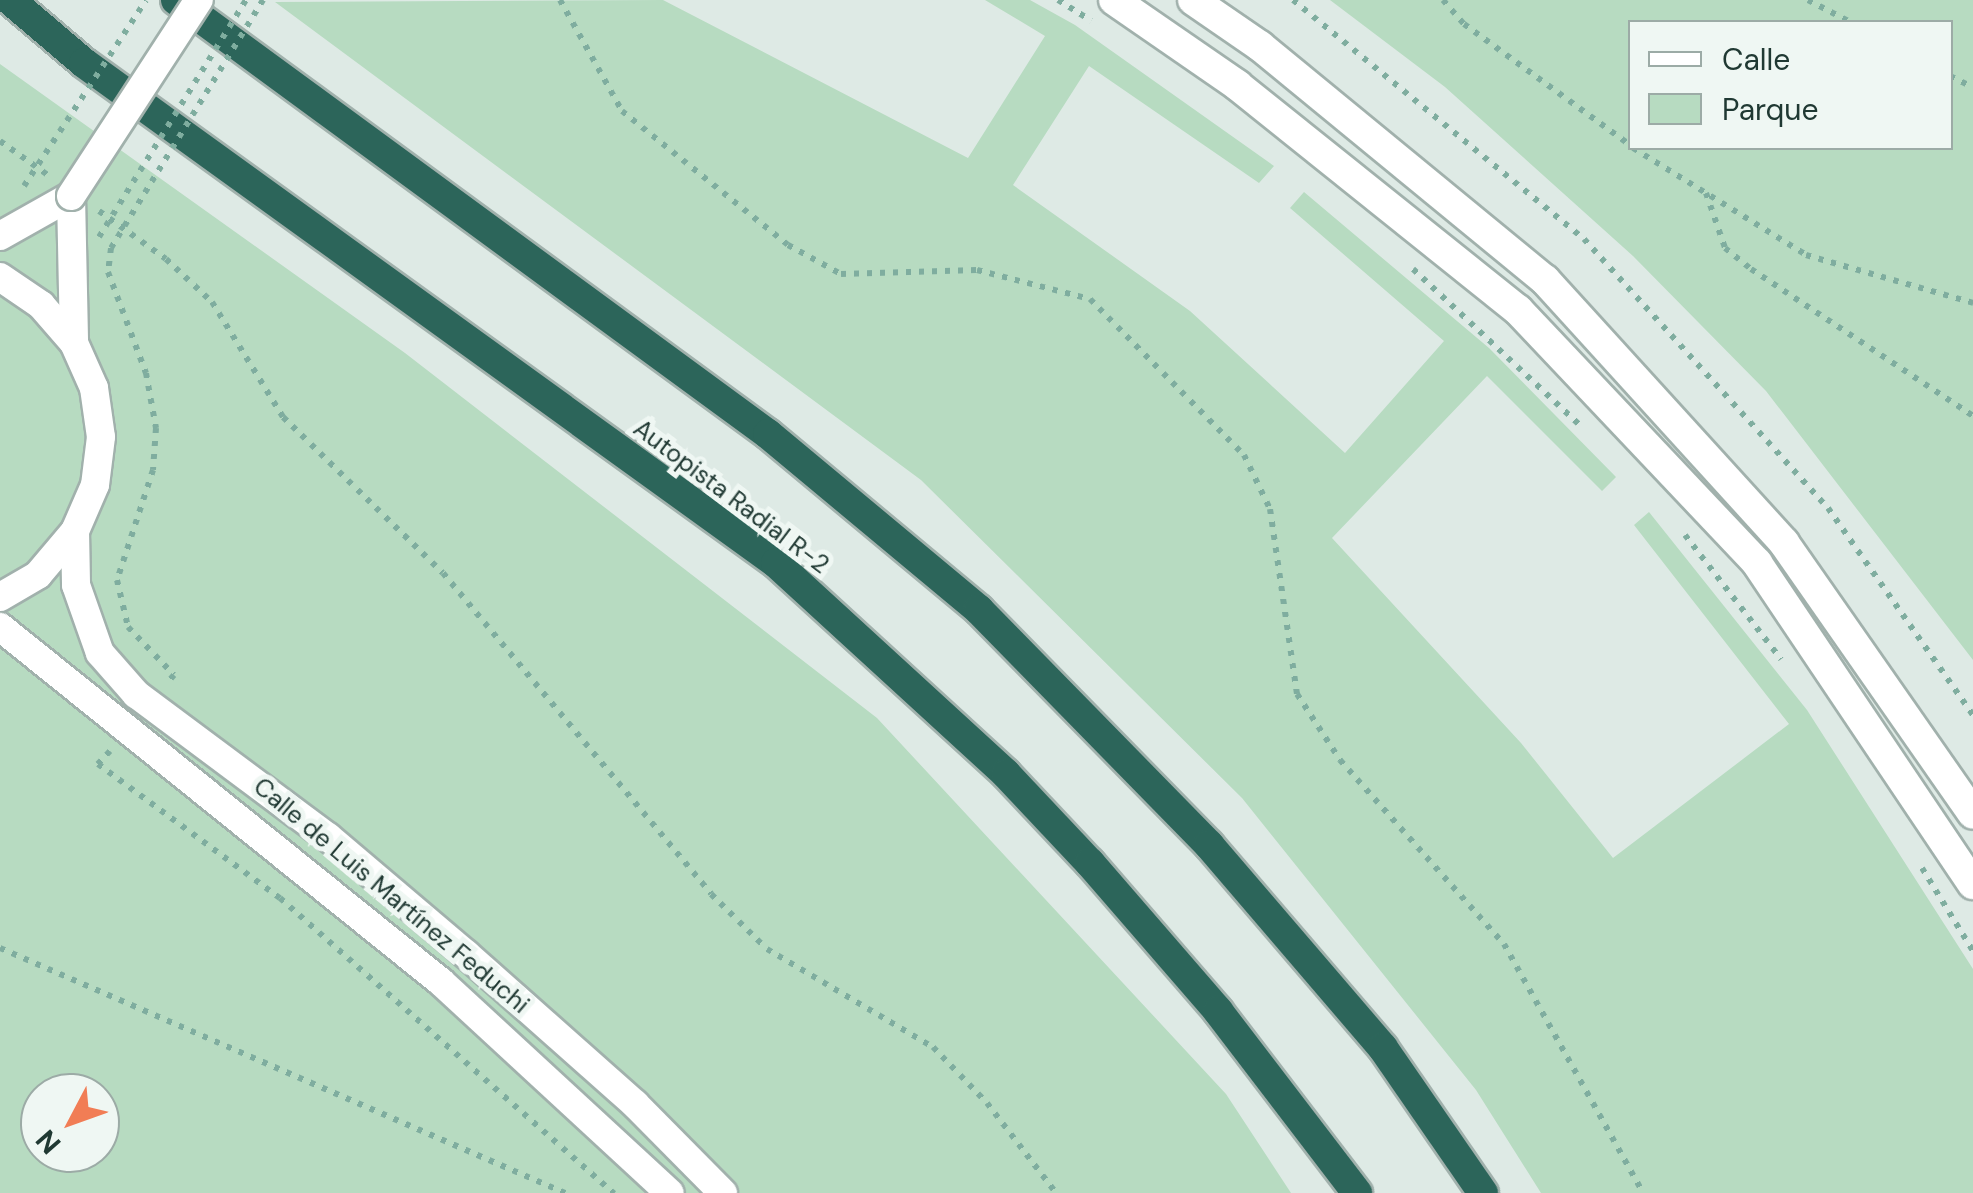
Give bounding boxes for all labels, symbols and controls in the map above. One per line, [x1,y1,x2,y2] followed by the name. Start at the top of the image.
[1628,20,1953,150] legend
[1722,40,1790,79] text: Calle
[1722,90,1819,129] text: Parque
[627,414,835,580] street label: Autopista Radial R-2
[247,772,535,1020] street label: Calle de Luis Martínez Feduchi
[20,1073,120,1173] north arrow
[28,1122,69,1162] text: N

